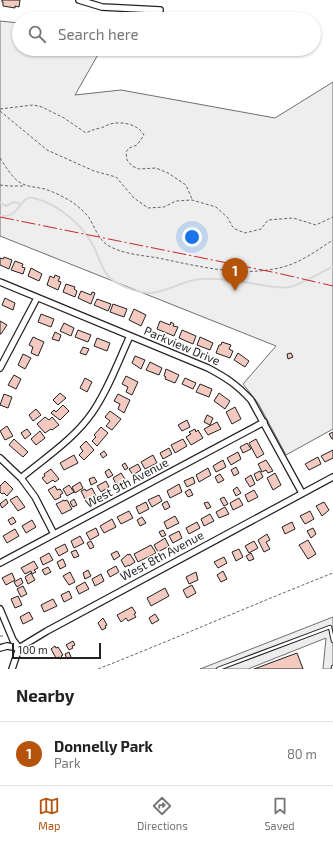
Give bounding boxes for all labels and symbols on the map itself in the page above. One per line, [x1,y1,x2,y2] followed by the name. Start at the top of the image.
[182,227,202,247] your location
[222,258,248,291] pin: 1
[142,323,222,367] street label: Parkview Drive
[83,454,170,510] street label: West 9th Avenue
[117,527,206,583] street label: West 8th Avenue
[12,641,101,660] scale bar

